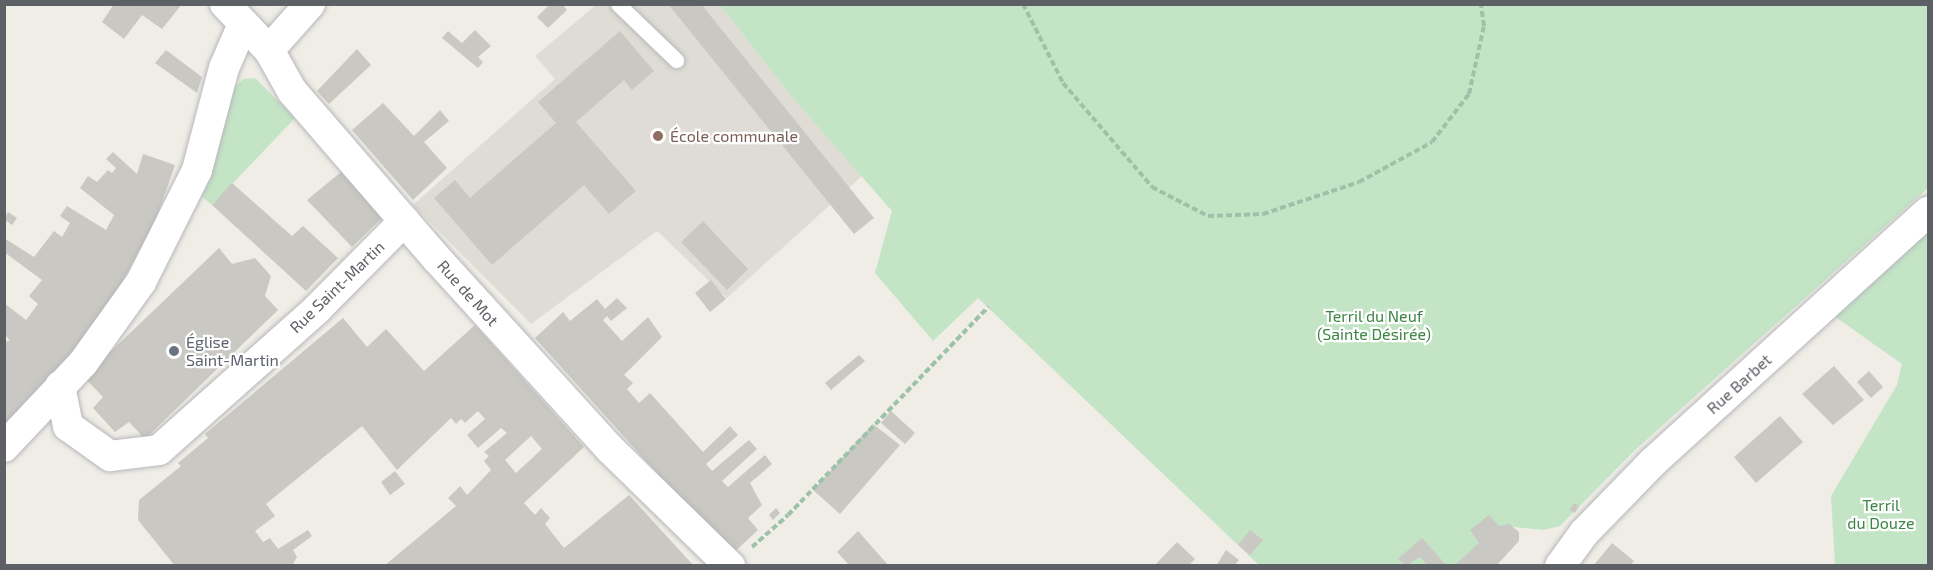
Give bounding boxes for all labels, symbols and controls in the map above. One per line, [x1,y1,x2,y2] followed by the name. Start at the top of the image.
[670,126,798,146] place label: École communale
[651,129,665,143] marker: École communale
[286,237,388,337] street label: Rue Saint-Martin
[434,256,502,330] street label: Rue de Mot
[1317,306,1431,344] park label: Terril du Neuf (Sainte Désirée)
[186,332,279,370] place label: Église Saint-Martin
[167,344,181,358] marker: Église Saint-Martin
[1703,350,1775,418] street label: Rue Barbet
[1847,495,1915,533] park label: Terril du Douze

